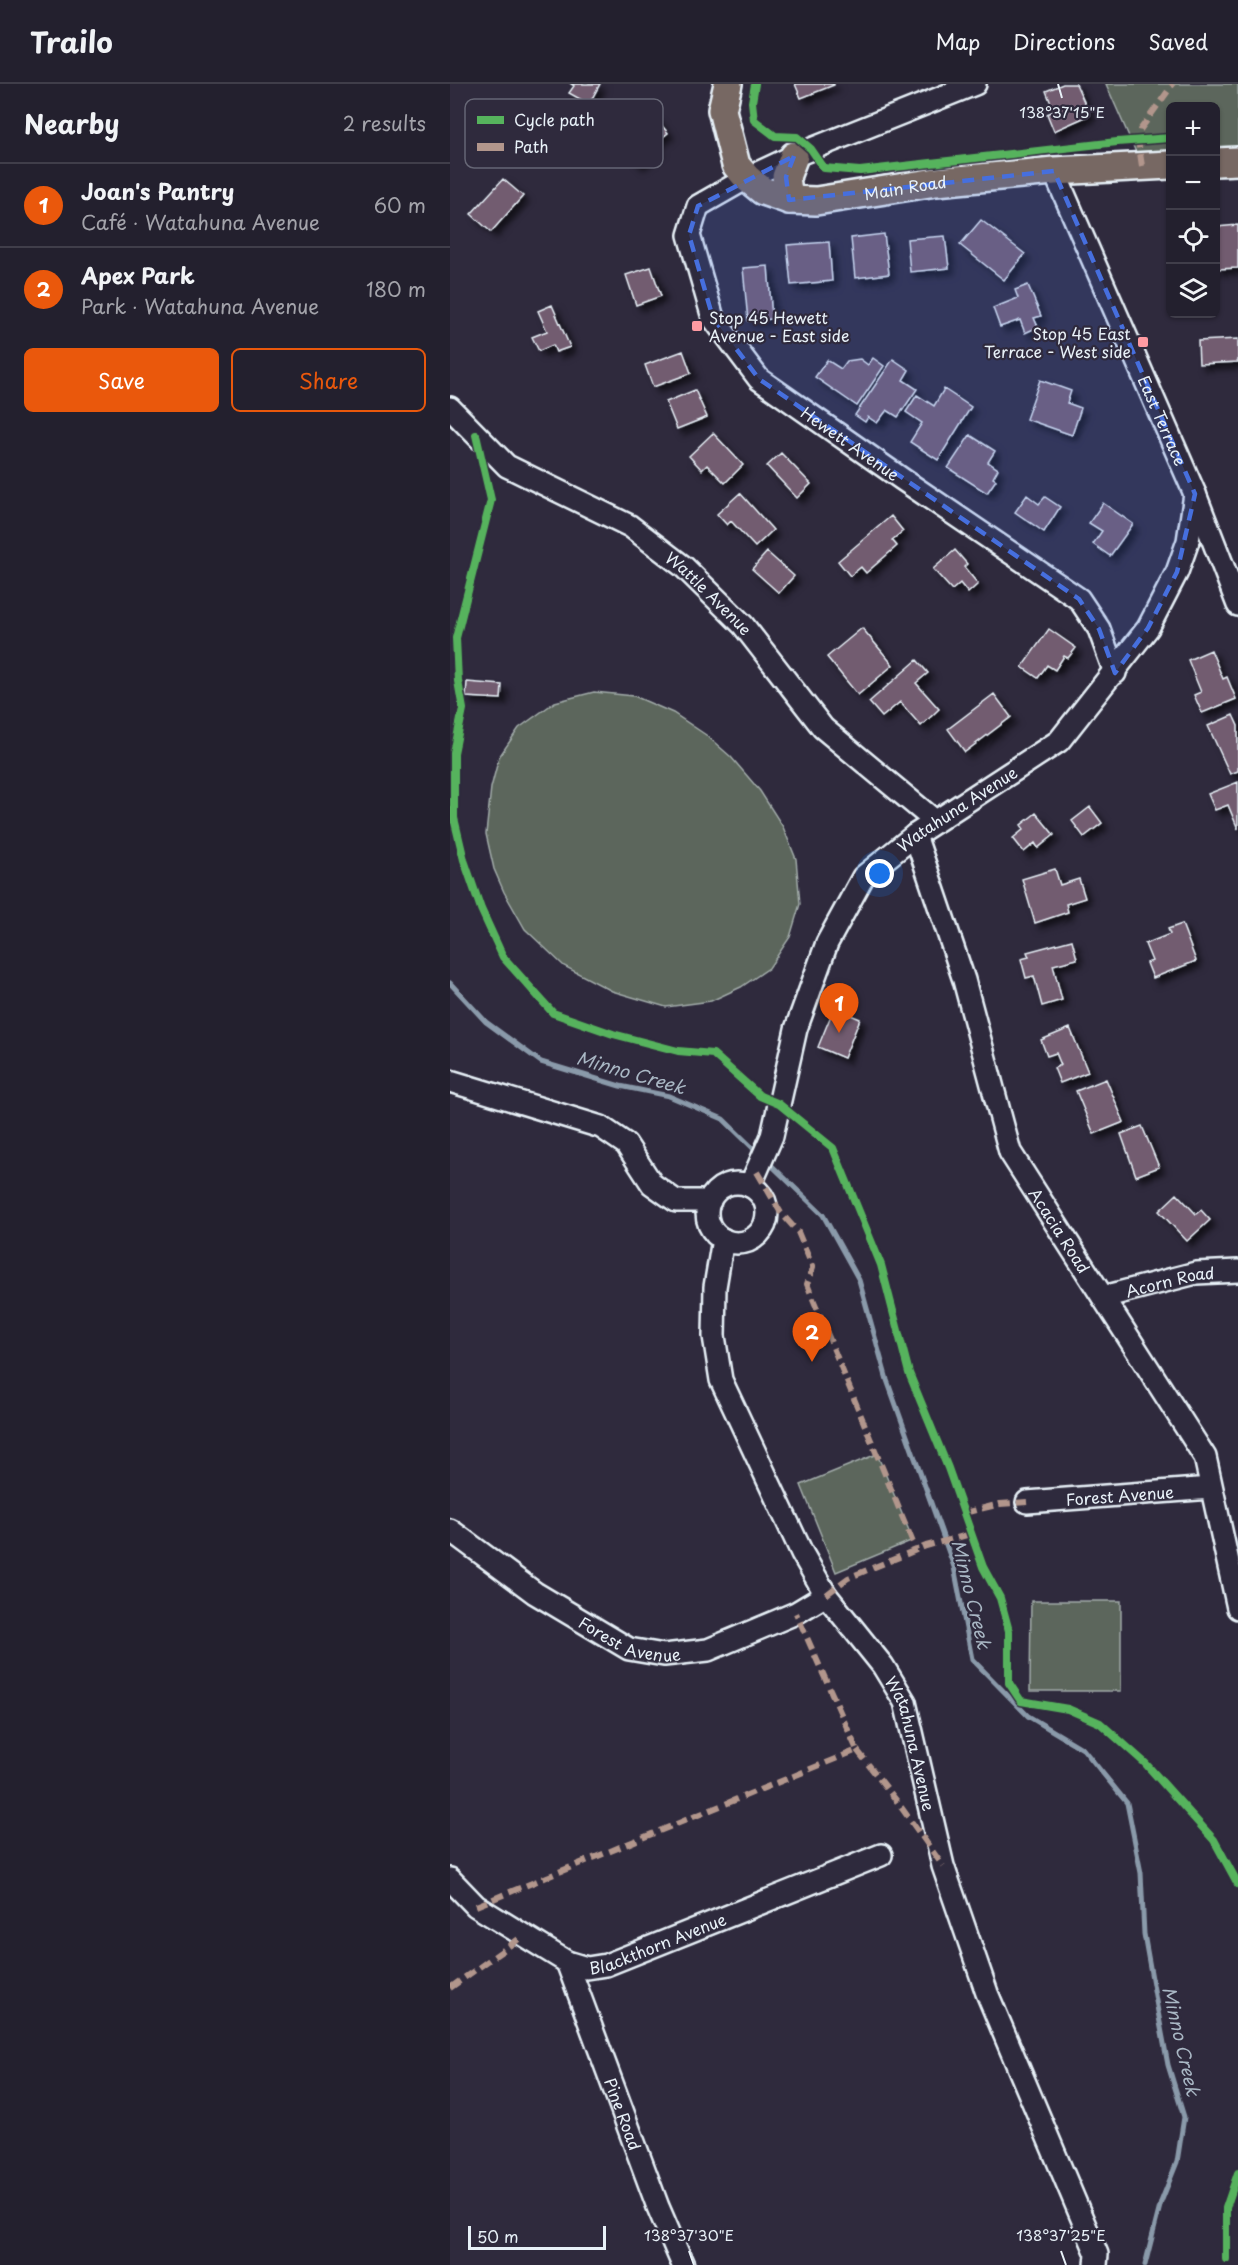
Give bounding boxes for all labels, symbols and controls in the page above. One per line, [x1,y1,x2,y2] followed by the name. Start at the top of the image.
[30,20,113,63] text: Trailo
[935,25,980,57] text: Map
[1013,25,1115,57] text: Directions
[1148,25,1208,57] text: Saved
[465,99,663,168] legend
[1019,100,1105,123] text: 138°37'15"E
[1166,102,1220,318] map controls
[1166,102,1220,156] button: +
[24,104,119,143] text: Nearby
[514,107,595,131] text: Cycle path
[343,108,426,138] text: 2 results
[514,134,549,158] text: Path
[1166,156,1220,210] button: −
[862,169,947,205] street label: Main Road
[81,174,234,207] text: Joan's Pantry
[39,190,48,220] text: 1
[374,190,426,220] text: 60 m
[81,207,320,237] text: Café · Watahuna Avenue
[1166,210,1220,264] button: locate
[81,258,195,291] text: Apex Park
[1166,264,1220,318] button: layers
[36,274,51,304] text: 2
[366,274,426,304] text: 180 m
[81,291,319,321] text: Park · Watahuna Avenue
[709,305,849,347] place label: Stop 45 Hewett Avenue - East side
[690,319,704,333] marker: Stop 45 Hewett Avenue - East side
[984,321,1131,363] place label: Stop 45 East Terrace - West side
[1136,335,1150,349] marker: Stop 45 East Terrace - West side
[24,348,219,412] button: Save
[231,348,426,412] button: Share
[1133,371,1193,469] street label: East Terrace
[796,400,905,486] street label: Hewett Avenue
[661,545,758,640] street label: Wattle Avenue
[891,760,1022,857] street label: Watahuna Avenue
[865,859,894,888] your location
[820,984,858,1033] pin: 1
[574,1044,689,1101] water label: Minno Creek
[1024,1183,1096,1278] street label: Acacia Road
[1123,1260,1215,1303] street label: Acorn Road
[792,1312,832,1362] pin: 2
[1065,1479,1175,1511] street label: Forest Avenue
[945,1536,999,1653] water label: Minno Creek
[574,1610,682,1667] street label: Forest Avenue
[880,1671,942,1813] street label: Watahuna Avenue
[587,1906,730,1980] street label: Blackthorn Avenue
[1156,1983,1208,2100] water label: Minno Creek
[599,2074,648,2153] street label: Pine Road
[468,2223,606,2250] scale bar
[644,2223,734,2246] text: 138°37'30"E
[1016,2223,1106,2246] text: 138°37'25"E
[477,2224,518,2248] text: 50 m

